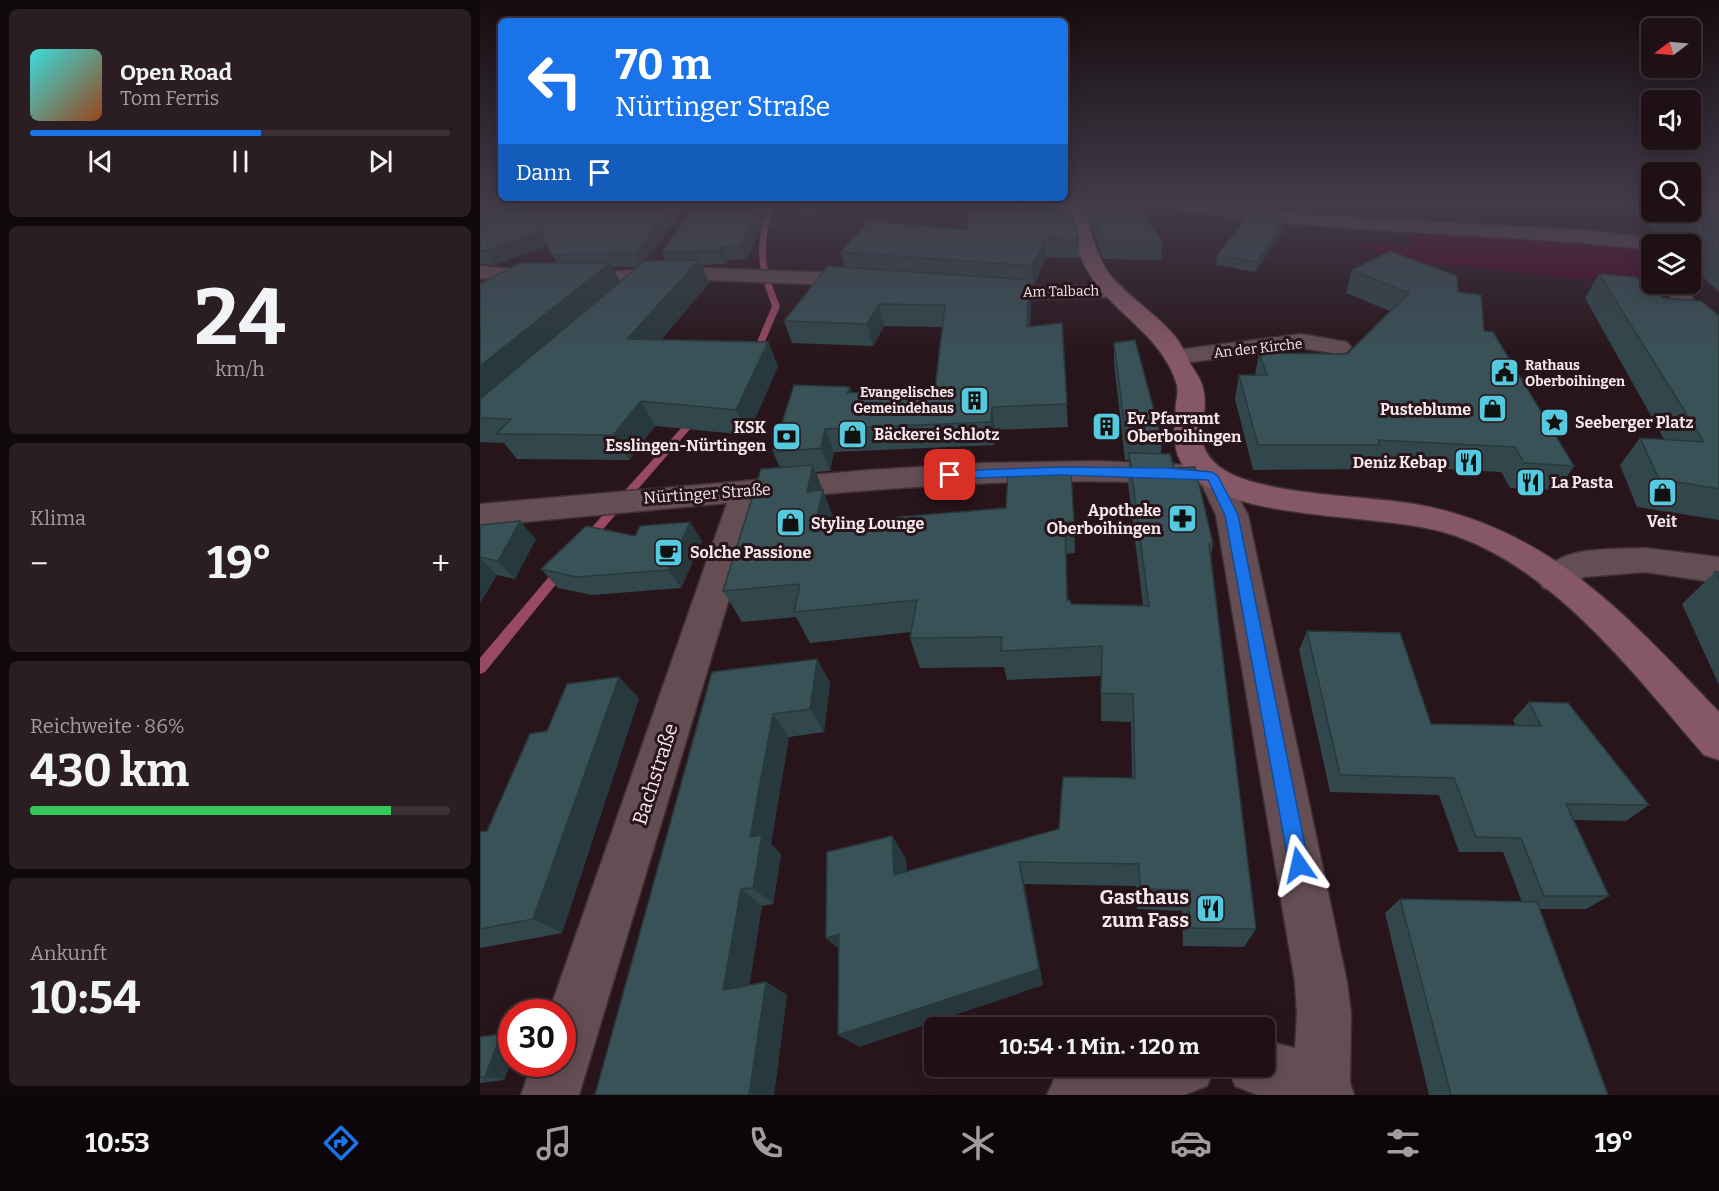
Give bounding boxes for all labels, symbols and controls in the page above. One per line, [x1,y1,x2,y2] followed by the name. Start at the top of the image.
[1641,18,1701,78] north arrow
[1641,18,1701,294] map controls
[615,40,711,90] text: 70 m
[516,42,594,120] icon: left
[120,59,232,86] text: Open Road
[120,86,219,110] text: Tom Ferris
[1641,90,1701,150] button: sound
[615,91,830,123] text: Nürtinger Straße
[84,145,117,178] icon: previous
[224,145,257,178] icon: pause
[364,145,397,178] icon: next
[583,156,616,189] icon: arrive
[516,159,571,186] text: Dann
[1641,162,1701,222] button: search
[1641,234,1701,294] button: layers
[194,271,286,365] text: 24
[1023,282,1100,301] street label: Am Talbach
[1213,335,1303,362] street label: An der Kirche
[215,357,265,381] text: km/h
[1488,357,1520,389] public building icon: Rathaus Oberboihingen
[1525,357,1625,390] place label: Rathaus Oberboihingen
[853,384,954,417] place label: Evangelisches Gemeindehaus
[959,384,991,416] building icon: Evangelisches Gemeindehaus
[1476,393,1508,425] shop icon: Pusteblume
[1380,400,1471,419] place label: Pusteblume
[1538,406,1570,438] place icon: Seeberger Platz
[1127,409,1242,446] place label: Ev. Pfarramt Oberboihingen
[1090,411,1122,443] building icon: Ev. Pfarramt Oberboihingen
[1575,413,1694,432] place label: Seeberger Platz
[606,418,767,455] place label: KSK Esslingen-Nürtingen
[837,418,869,450] shop icon: Bäckerei Schlotz
[771,420,803,452] bank icon: KSK Esslingen-Nürtingen
[874,425,999,444] place label: Bäckerei Schlotz
[1452,446,1484,478] restaurant icon: Deniz Kebap
[924,449,975,500] pin
[1353,453,1447,472] place label: Deniz Kebap
[933,458,966,491] icon: arrive
[1514,466,1546,498] restaurant icon: La Pasta
[1551,473,1613,492] place label: La Pasta
[1646,477,1678,509] shop icon: Veit
[643,480,771,507] street label: Nürtinger Straße
[1047,501,1162,538] place label: Apotheke Oberboihingen
[1166,503,1198,535] pharmacy icon: Apotheke Oberboihingen
[30,506,86,530] text: Klima
[774,507,806,539] shop icon: Styling Lounge
[1647,512,1678,531] place label: Veit
[811,514,924,533] place label: Styling Lounge
[207,536,272,590] text: 19°
[653,536,685,568] cafe icon: Solche Passione
[690,543,811,562] place label: Solche Passione
[30,544,48,584] text: −
[431,544,450,584] text: +
[30,714,185,738] text: Reichweite · 86%
[627,720,683,828] street label: Bachstraße
[30,744,189,798] text: 430 km
[1267,833,1331,897] position arrow
[1100,885,1189,932] place label: Gasthaus zum Fass
[1194,892,1226,924] restaurant icon: Gasthaus zum Fass
[30,941,107,965] text: Ankunft
[30,971,141,1025] text: 10:54
[498,999,576,1077] speed limit sign: 30
[999,1033,1200,1060] text: 10:54 · 1 Min. · 120 m
[320,1122,362,1164] icon: directions
[533,1122,575,1164] icon: music
[745,1122,787,1164] icon: phone
[957,1122,999,1164] icon: climate
[1170,1122,1212,1164] icon: car
[1382,1122,1424,1164] icon: filters
[85,1127,150,1159] text: 10:53
[1594,1127,1634,1159] text: 19°

